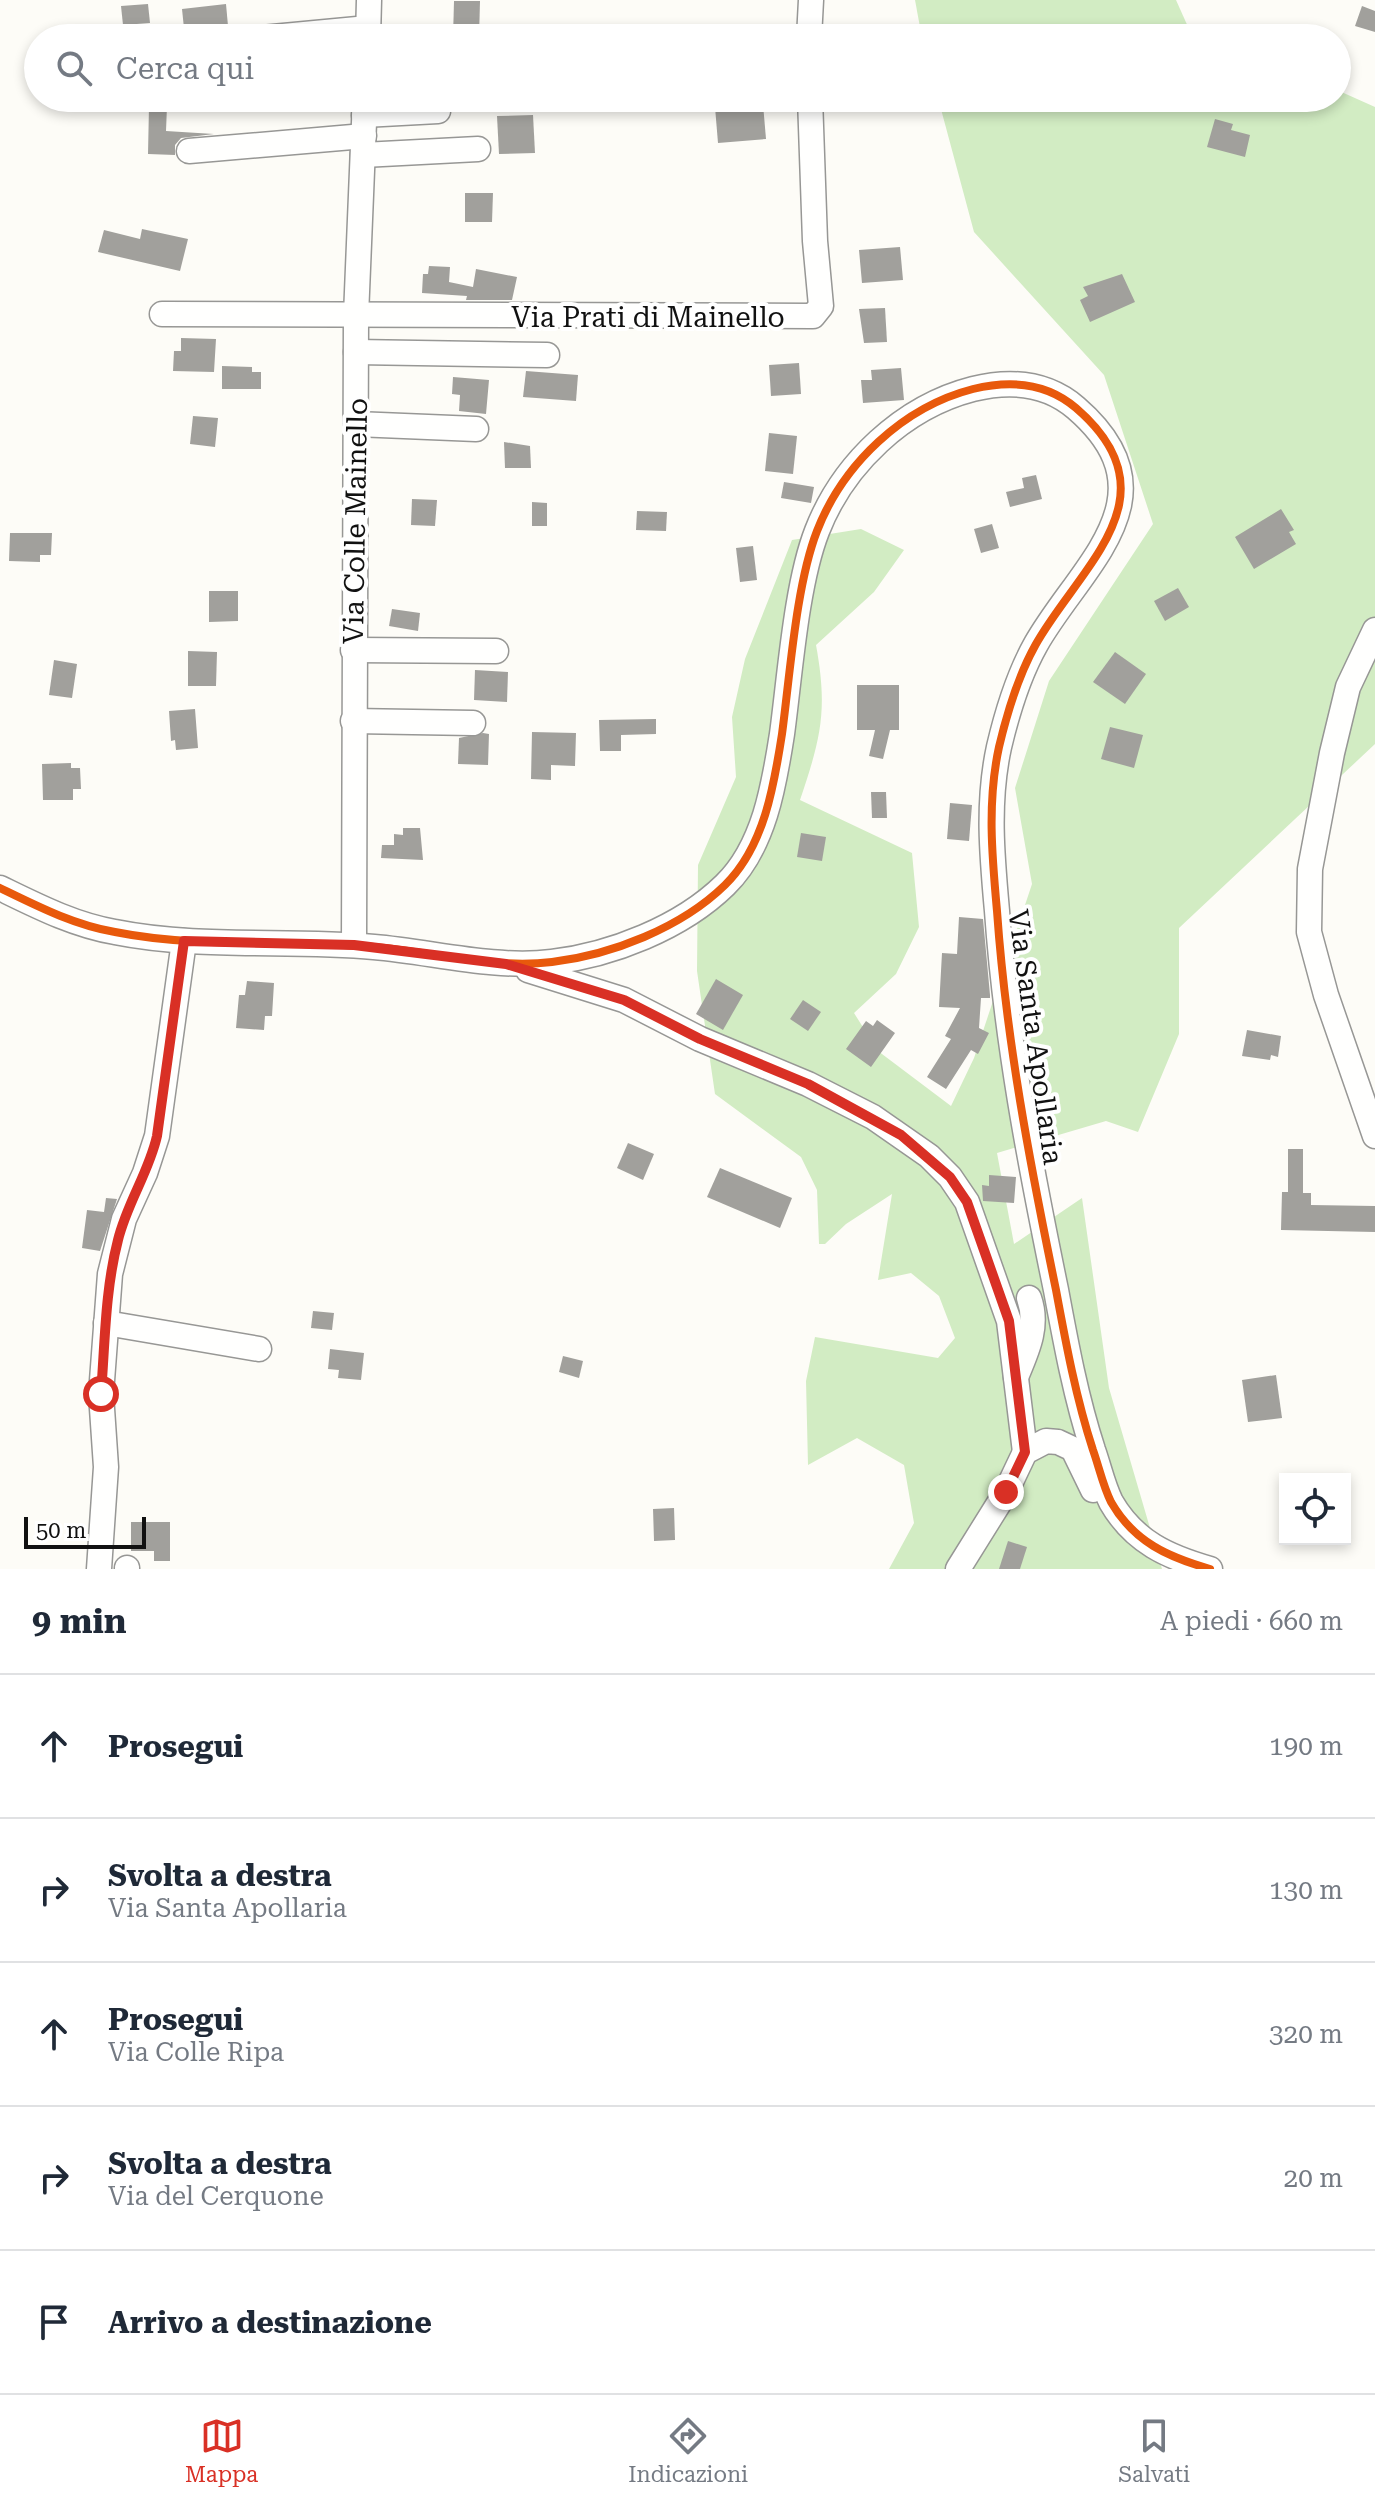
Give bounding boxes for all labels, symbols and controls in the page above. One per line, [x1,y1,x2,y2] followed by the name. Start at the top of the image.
[24,24,1351,112] search box
[52,46,96,90] icon: search
[116,51,254,86] text: Cerca qui
[511,301,785,334] street label: Via Prati di Mainello
[337,398,374,644] street label: Via Colle Mainello
[1001,907,1070,1167] street label: Via Santa Apollaria
[83,1376,119,1412] route start
[1279,1473,1351,1545] map controls
[1279,1473,1351,1545] button: locate
[988,1474,1024,1510] route end
[24,1513,146,1549] scale bar
[36,1518,86,1543] text: 50 m
[32,1601,127,1641] text: 9 min
[1160,1606,1343,1636] text: A piedi · 660 m
[32,1724,76,1768] icon: ahead
[108,1729,243,1764] text: Prosegui
[1269,1731,1343,1761] text: 190 m
[108,1858,332,1893] text: Svolta a destra
[32,1868,76,1912] icon: right
[1269,1875,1343,1905] text: 130 m
[108,1893,347,1923] text: Via Santa Apollaria
[108,2002,243,2037] text: Prosegui
[32,2012,76,2056] icon: ahead
[1269,2019,1343,2049] text: 320 m
[108,2037,284,2067] text: Via Colle Ripa
[108,2146,332,2181] text: Svolta a destra
[32,2156,76,2200] icon: right
[1284,2163,1343,2193] text: 20 m
[108,2181,324,2211] text: Via del Cerquone
[32,2300,76,2344] icon: arrive
[108,2305,432,2340] text: Arrivo a destinazione
[185,2414,258,2487] tab: Mappa
[628,2414,748,2487] tab: Indicazioni
[1118,2414,1190,2487] tab: Salvati

